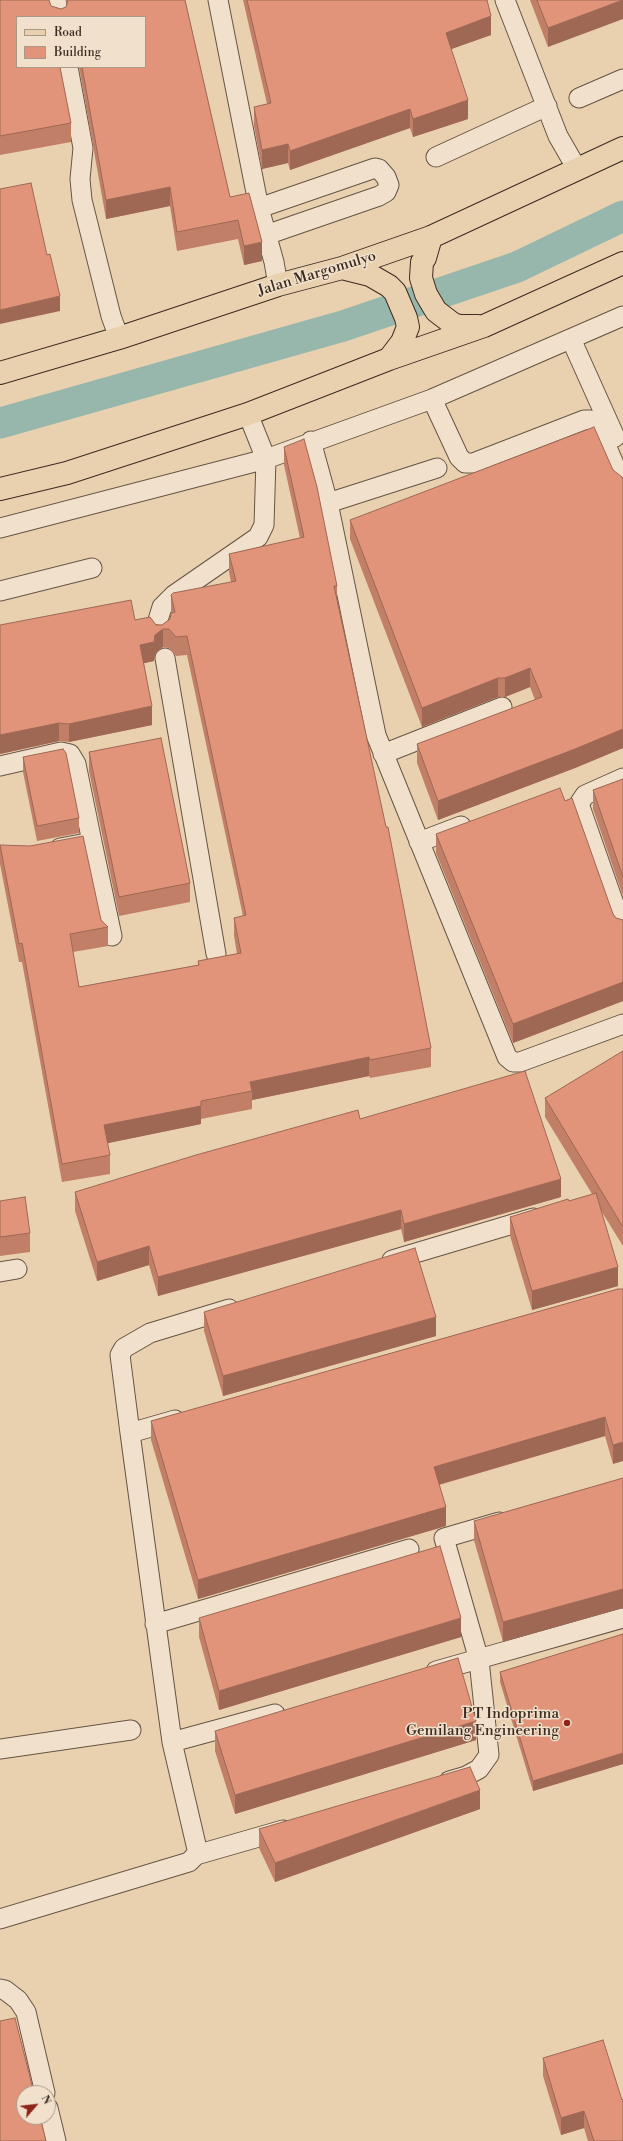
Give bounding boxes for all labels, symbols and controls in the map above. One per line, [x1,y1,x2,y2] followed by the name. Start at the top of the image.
[16,16,146,68] legend
[54,25,82,40] text: Road
[54,45,101,60] text: Building
[256,247,378,301] street label: Jalan Margomulyo
[406,1705,559,1740] place label: PT Indoprima Gemilang Engineering
[562,1718,572,1728] marker: PT Indoprima Gemilang Engineering
[16,2085,56,2125] north arrow
[37,2093,54,2107] text: N

